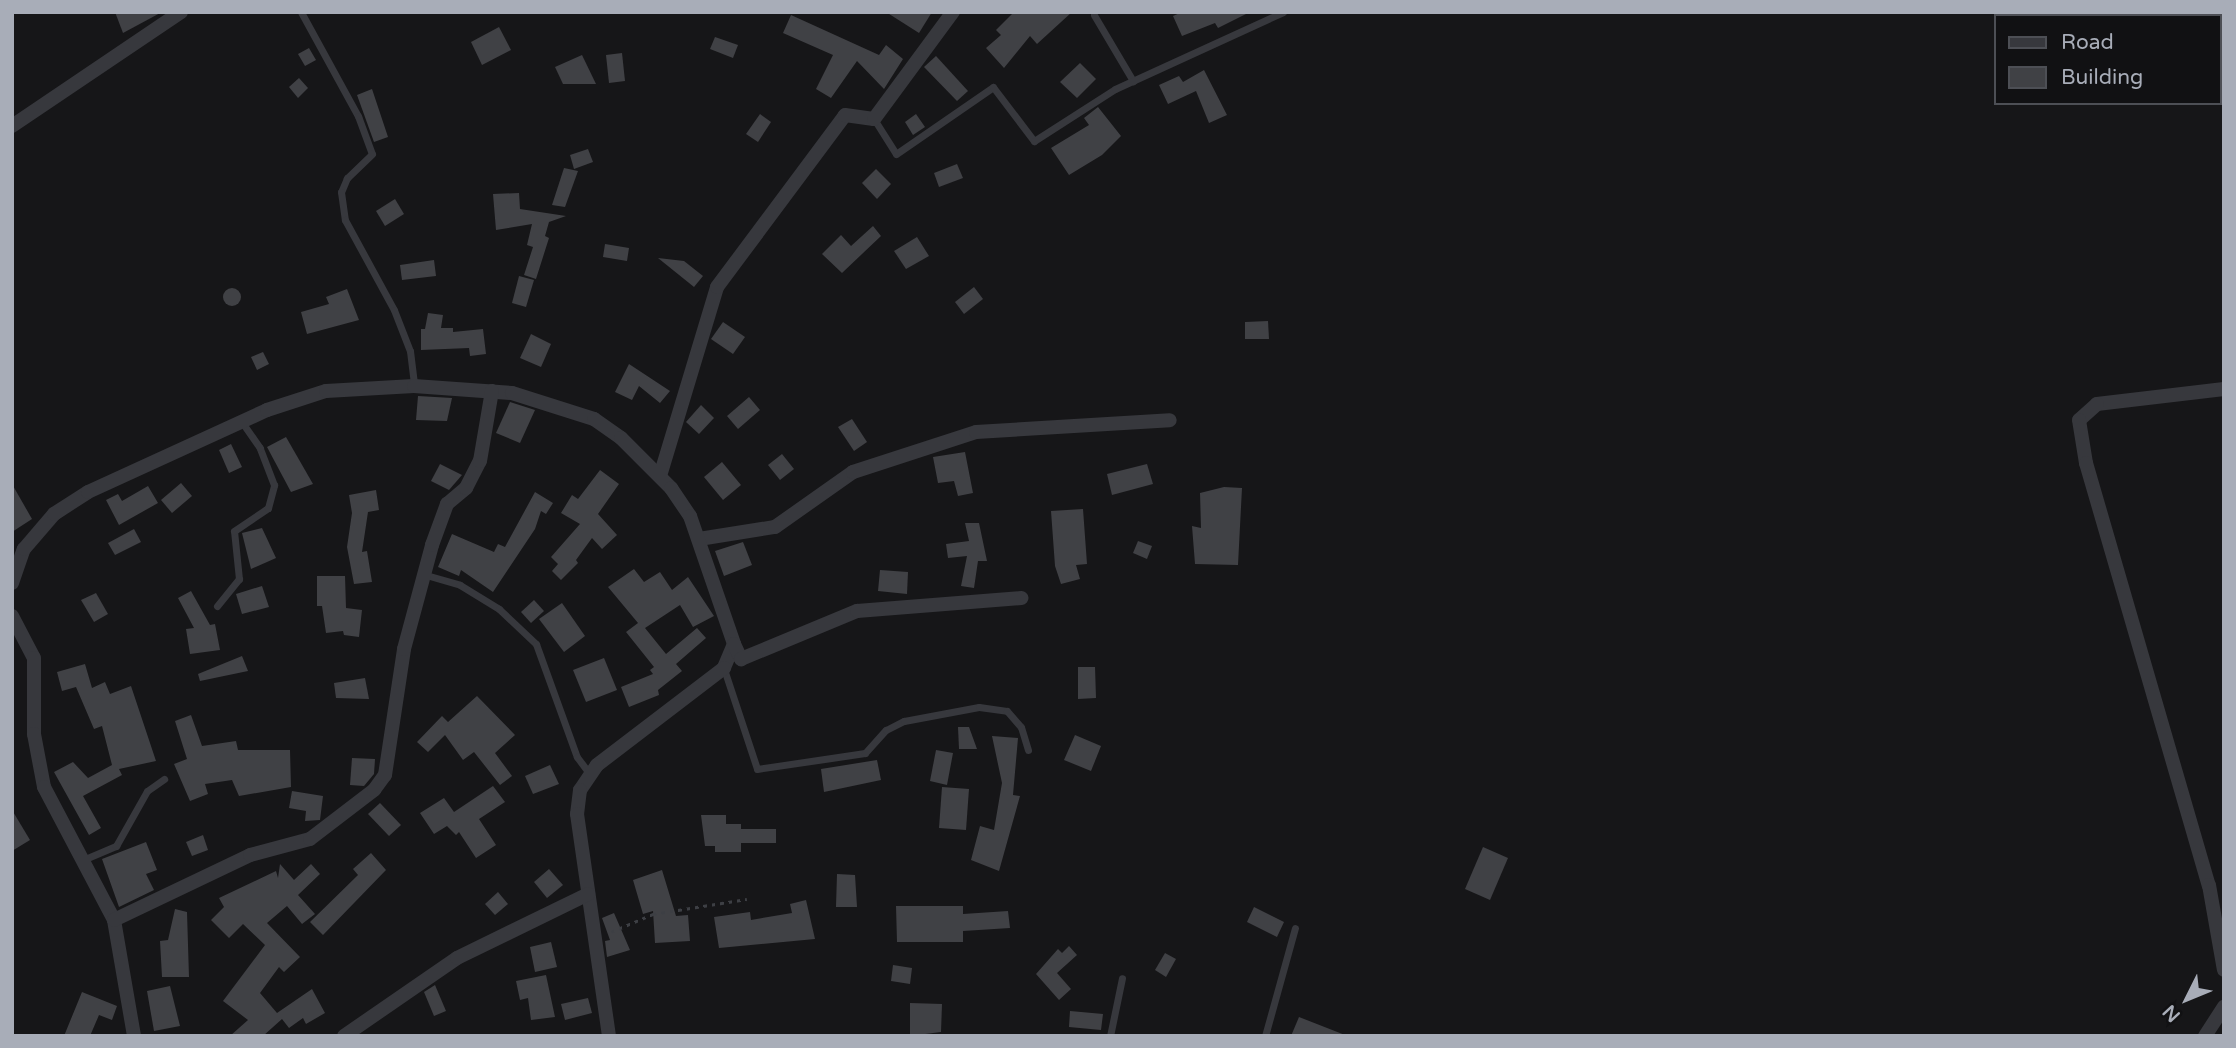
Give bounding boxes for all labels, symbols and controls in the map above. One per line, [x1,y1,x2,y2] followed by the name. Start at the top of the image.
[1994,14,2222,105] legend
[2061,30,2114,55] text: Road
[2061,65,2143,90] text: Building
[2152,964,2222,1034] north arrow
[2158,1000,2185,1026] text: N

